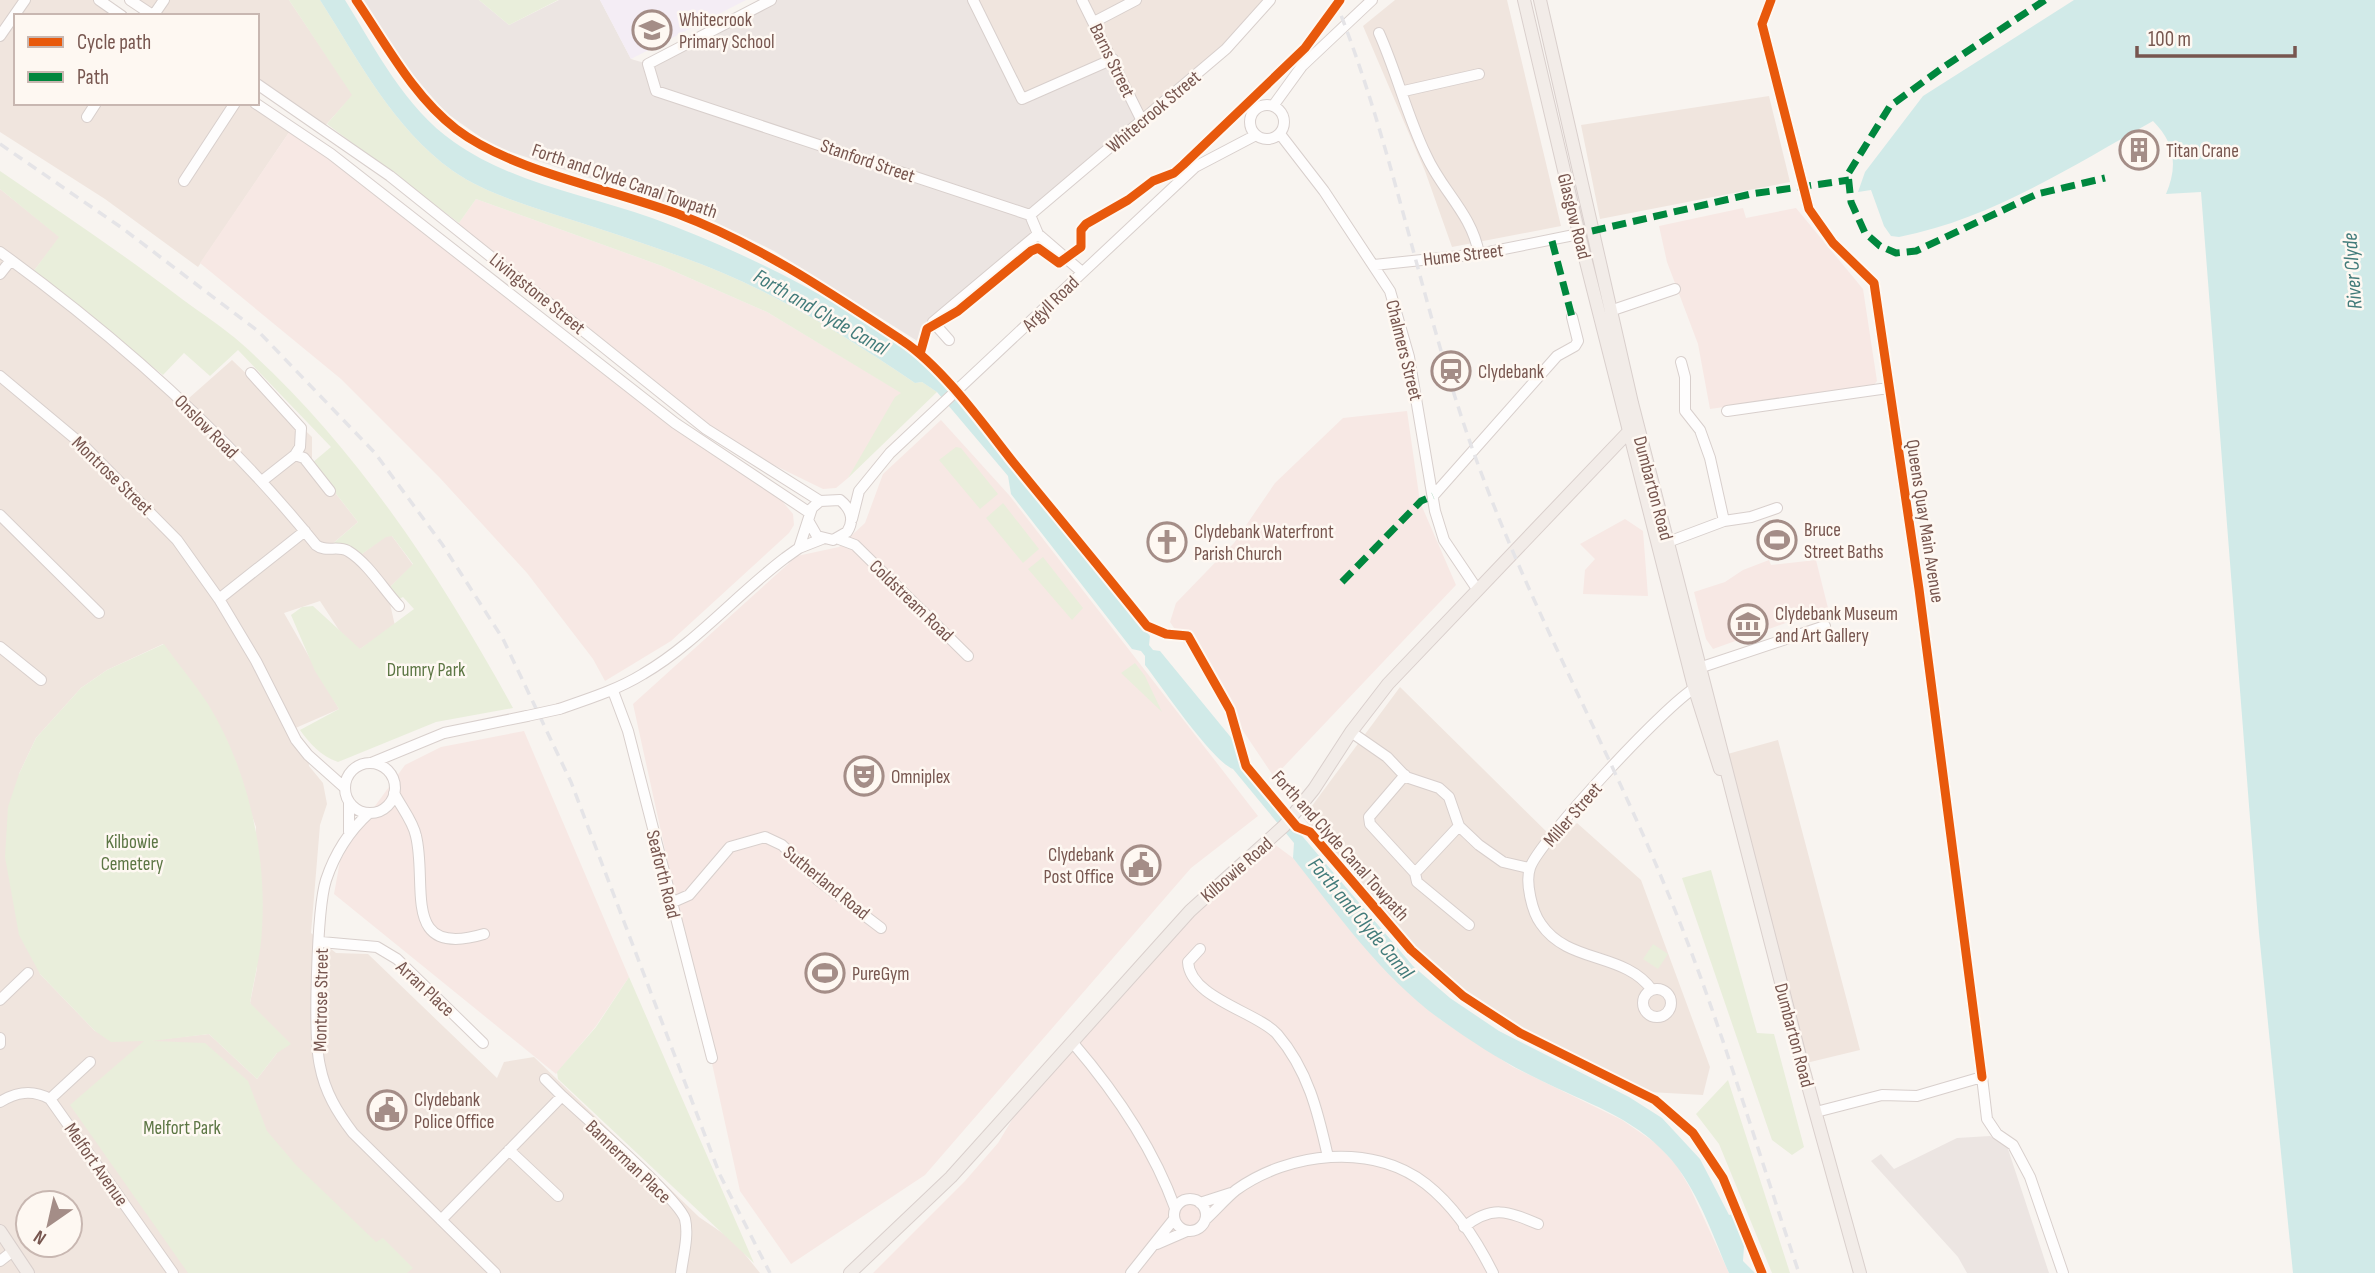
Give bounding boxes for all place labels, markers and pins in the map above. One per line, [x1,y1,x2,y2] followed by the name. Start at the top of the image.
[631,9,673,51] school or university icon: Whitecrook Primary School
[679,9,775,54] place label: Whitecrook Primary School
[2118,129,2160,171] building icon: Titan Crane
[2166,140,2239,163] place label: Titan Crane
[1430,350,1472,392] station icon: Clydebank
[1478,361,1545,384] place label: Clydebank
[1756,519,1798,561] sports icon: Bruce Street Baths
[1804,519,1884,564] place label: Bruce Street Baths
[1146,521,1188,563] church icon: Clydebank Waterfront Parish Church
[1194,521,1334,566] place label: Clydebank Waterfront Parish Church
[1727,603,1769,645] museum icon: Clydebank Museum and Art Gallery
[1775,603,1898,648] place label: Clydebank Museum and Art Gallery
[843,755,885,797] theatre icon: Omniplex
[891,766,950,789] place label: Omniplex
[1044,844,1115,889] place label: Clydebank Post Office
[1120,844,1162,886] public building icon: Clydebank Post Office
[804,952,846,994] sports icon: PureGym
[852,963,910,986] place label: PureGym
[366,1089,408,1131] public building icon: Clydebank Police Office
[414,1089,495,1134] place label: Clydebank Police Office

